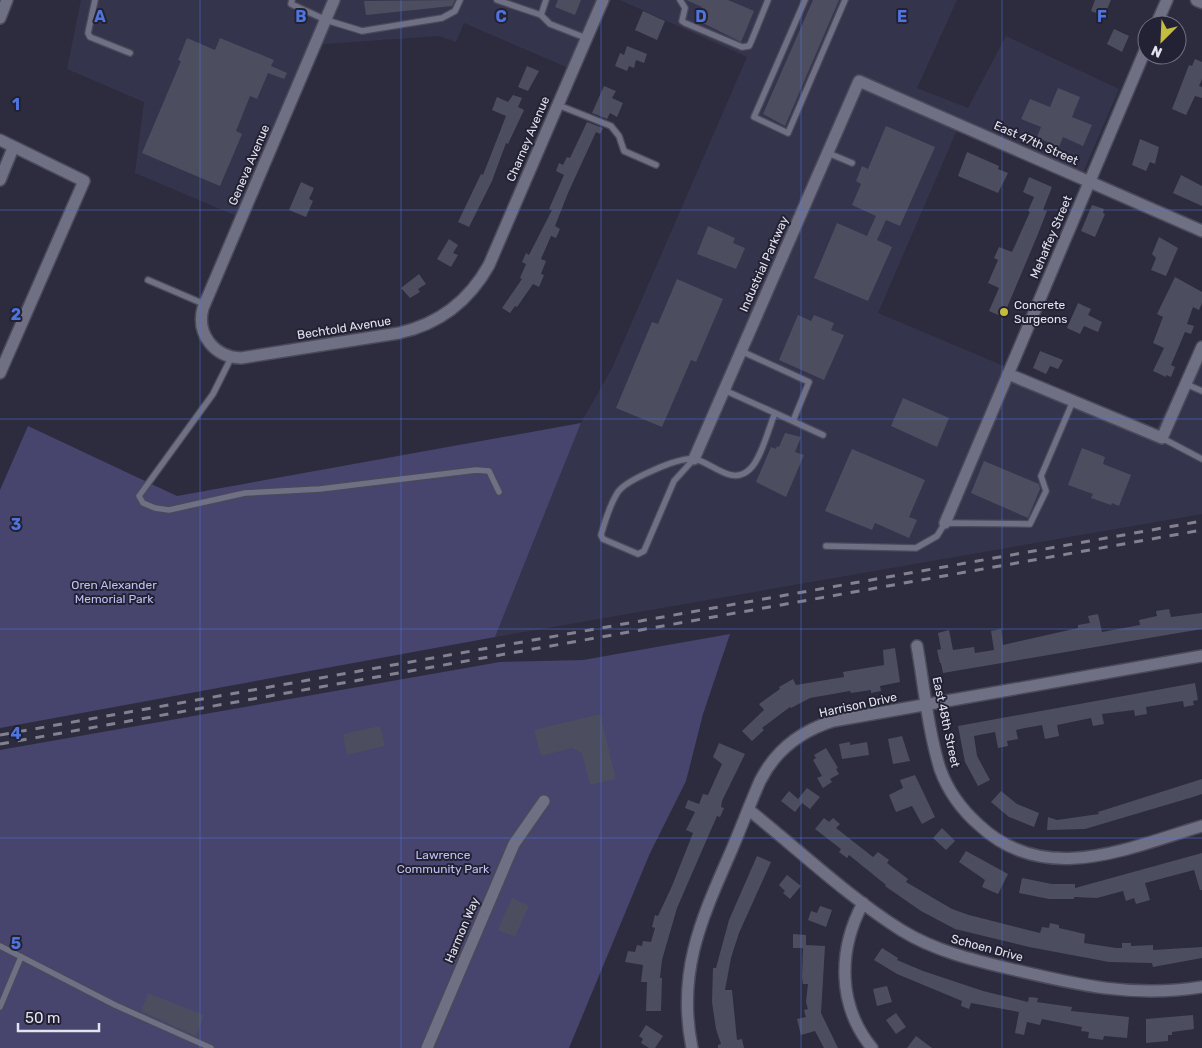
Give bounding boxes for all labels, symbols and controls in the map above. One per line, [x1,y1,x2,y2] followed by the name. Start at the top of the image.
[94,7,106,26] text: A
[295,7,307,26] text: B
[495,7,507,26] text: C
[695,7,707,26] text: D
[897,7,907,26] text: E
[1097,7,1107,26] text: F
[1137,15,1187,65] north arrow
[1149,42,1165,61] text: N
[504,94,552,184] street label: Charney Avenue
[12,95,20,114] text: 1
[992,118,1081,168] street label: East 47th Street
[226,122,272,207] street label: Geneva Avenue
[1027,193,1075,281] street label: Mehaffey Street
[737,214,792,314] street label: Industrial Parkway
[1014,298,1067,326] place label: Concrete Surgeons
[11,305,21,324] text: 2
[998,306,1010,318] marker: Concrete Surgeons
[296,314,392,342] street label: Bechtold Avenue
[11,515,21,534] text: 3
[71,578,157,606] park label: Oren Alexander Memorial Park
[930,675,963,769] street label: East 48th Street
[818,690,899,720] street label: Harrison Drive
[11,724,22,743] text: 4
[397,848,490,876] park label: Lawrence Community Park
[442,895,482,965] street label: Harmon Way
[949,932,1025,964] street label: Schoen Drive
[11,934,21,953] text: 5
[18,1000,99,1032] scale bar
[25,1009,60,1027] text: 50 m

